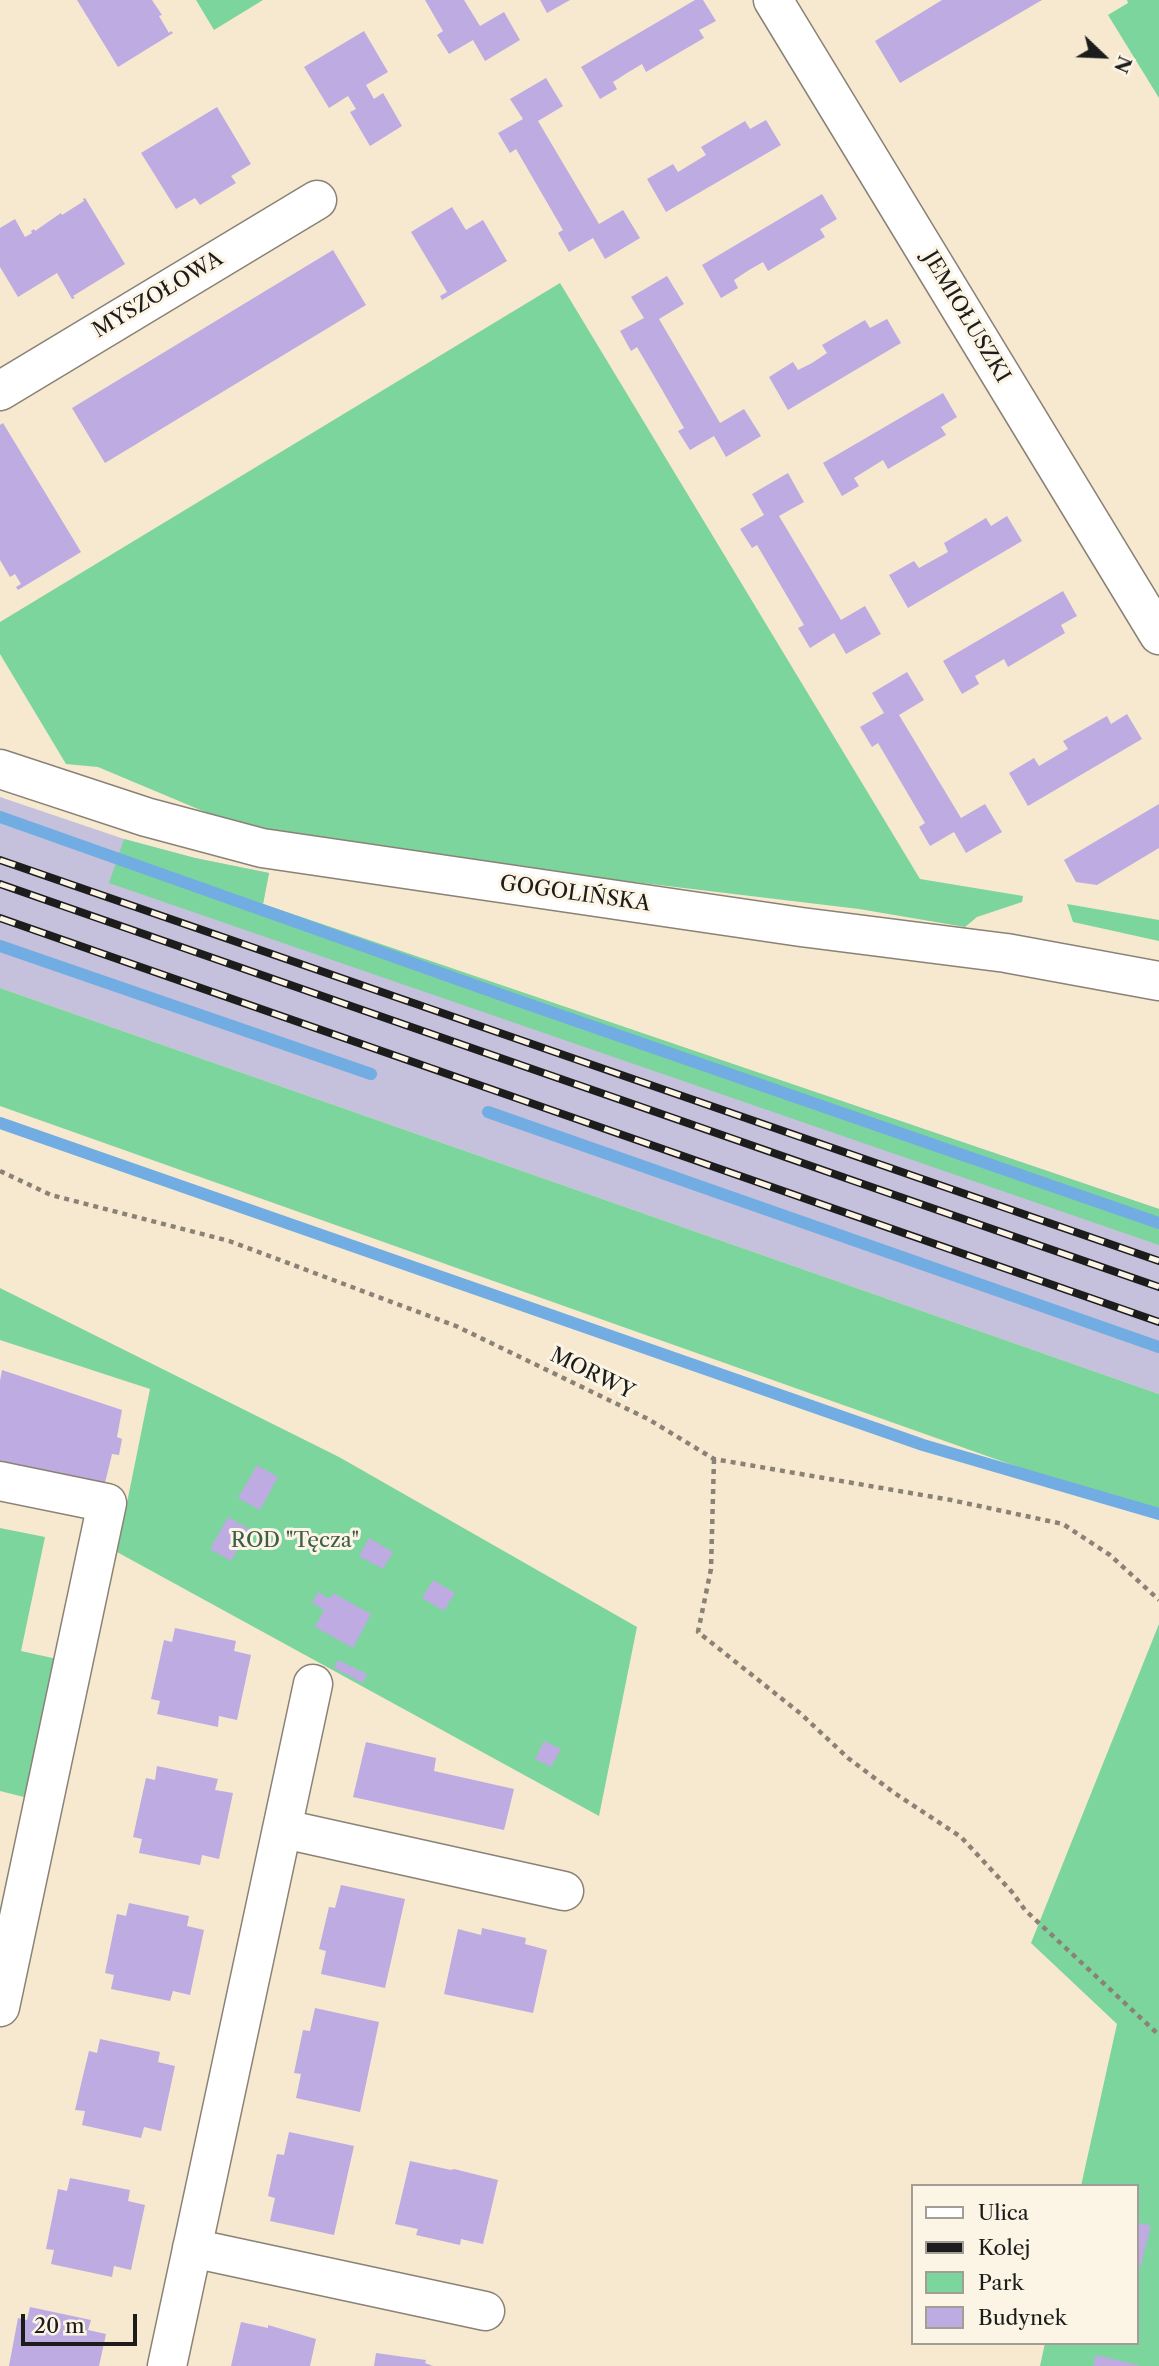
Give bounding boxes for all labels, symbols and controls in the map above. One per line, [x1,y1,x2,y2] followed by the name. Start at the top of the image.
[1068,21,1138,91] north arrow
[1109,52,1137,76] text: N
[88,246,228,344] street label: MYSZOŁOWA
[917,247,1015,387] street label: JEMIOŁUSZKI
[498,871,652,917] street label: GOGOLIŃSKA
[546,1343,638,1405] street label: MORWY
[231,1528,359,1554] park label: ROD "Tęcza"
[911,2184,1138,2345] legend
[978,2200,1029,2225] text: Ulica
[978,2235,1030,2260] text: Kolej
[978,2270,1024,2295] text: Park
[24,2300,140,2344] scale bar
[978,2305,1067,2330] text: Budynek
[34,2313,85,2338] text: 20 m

